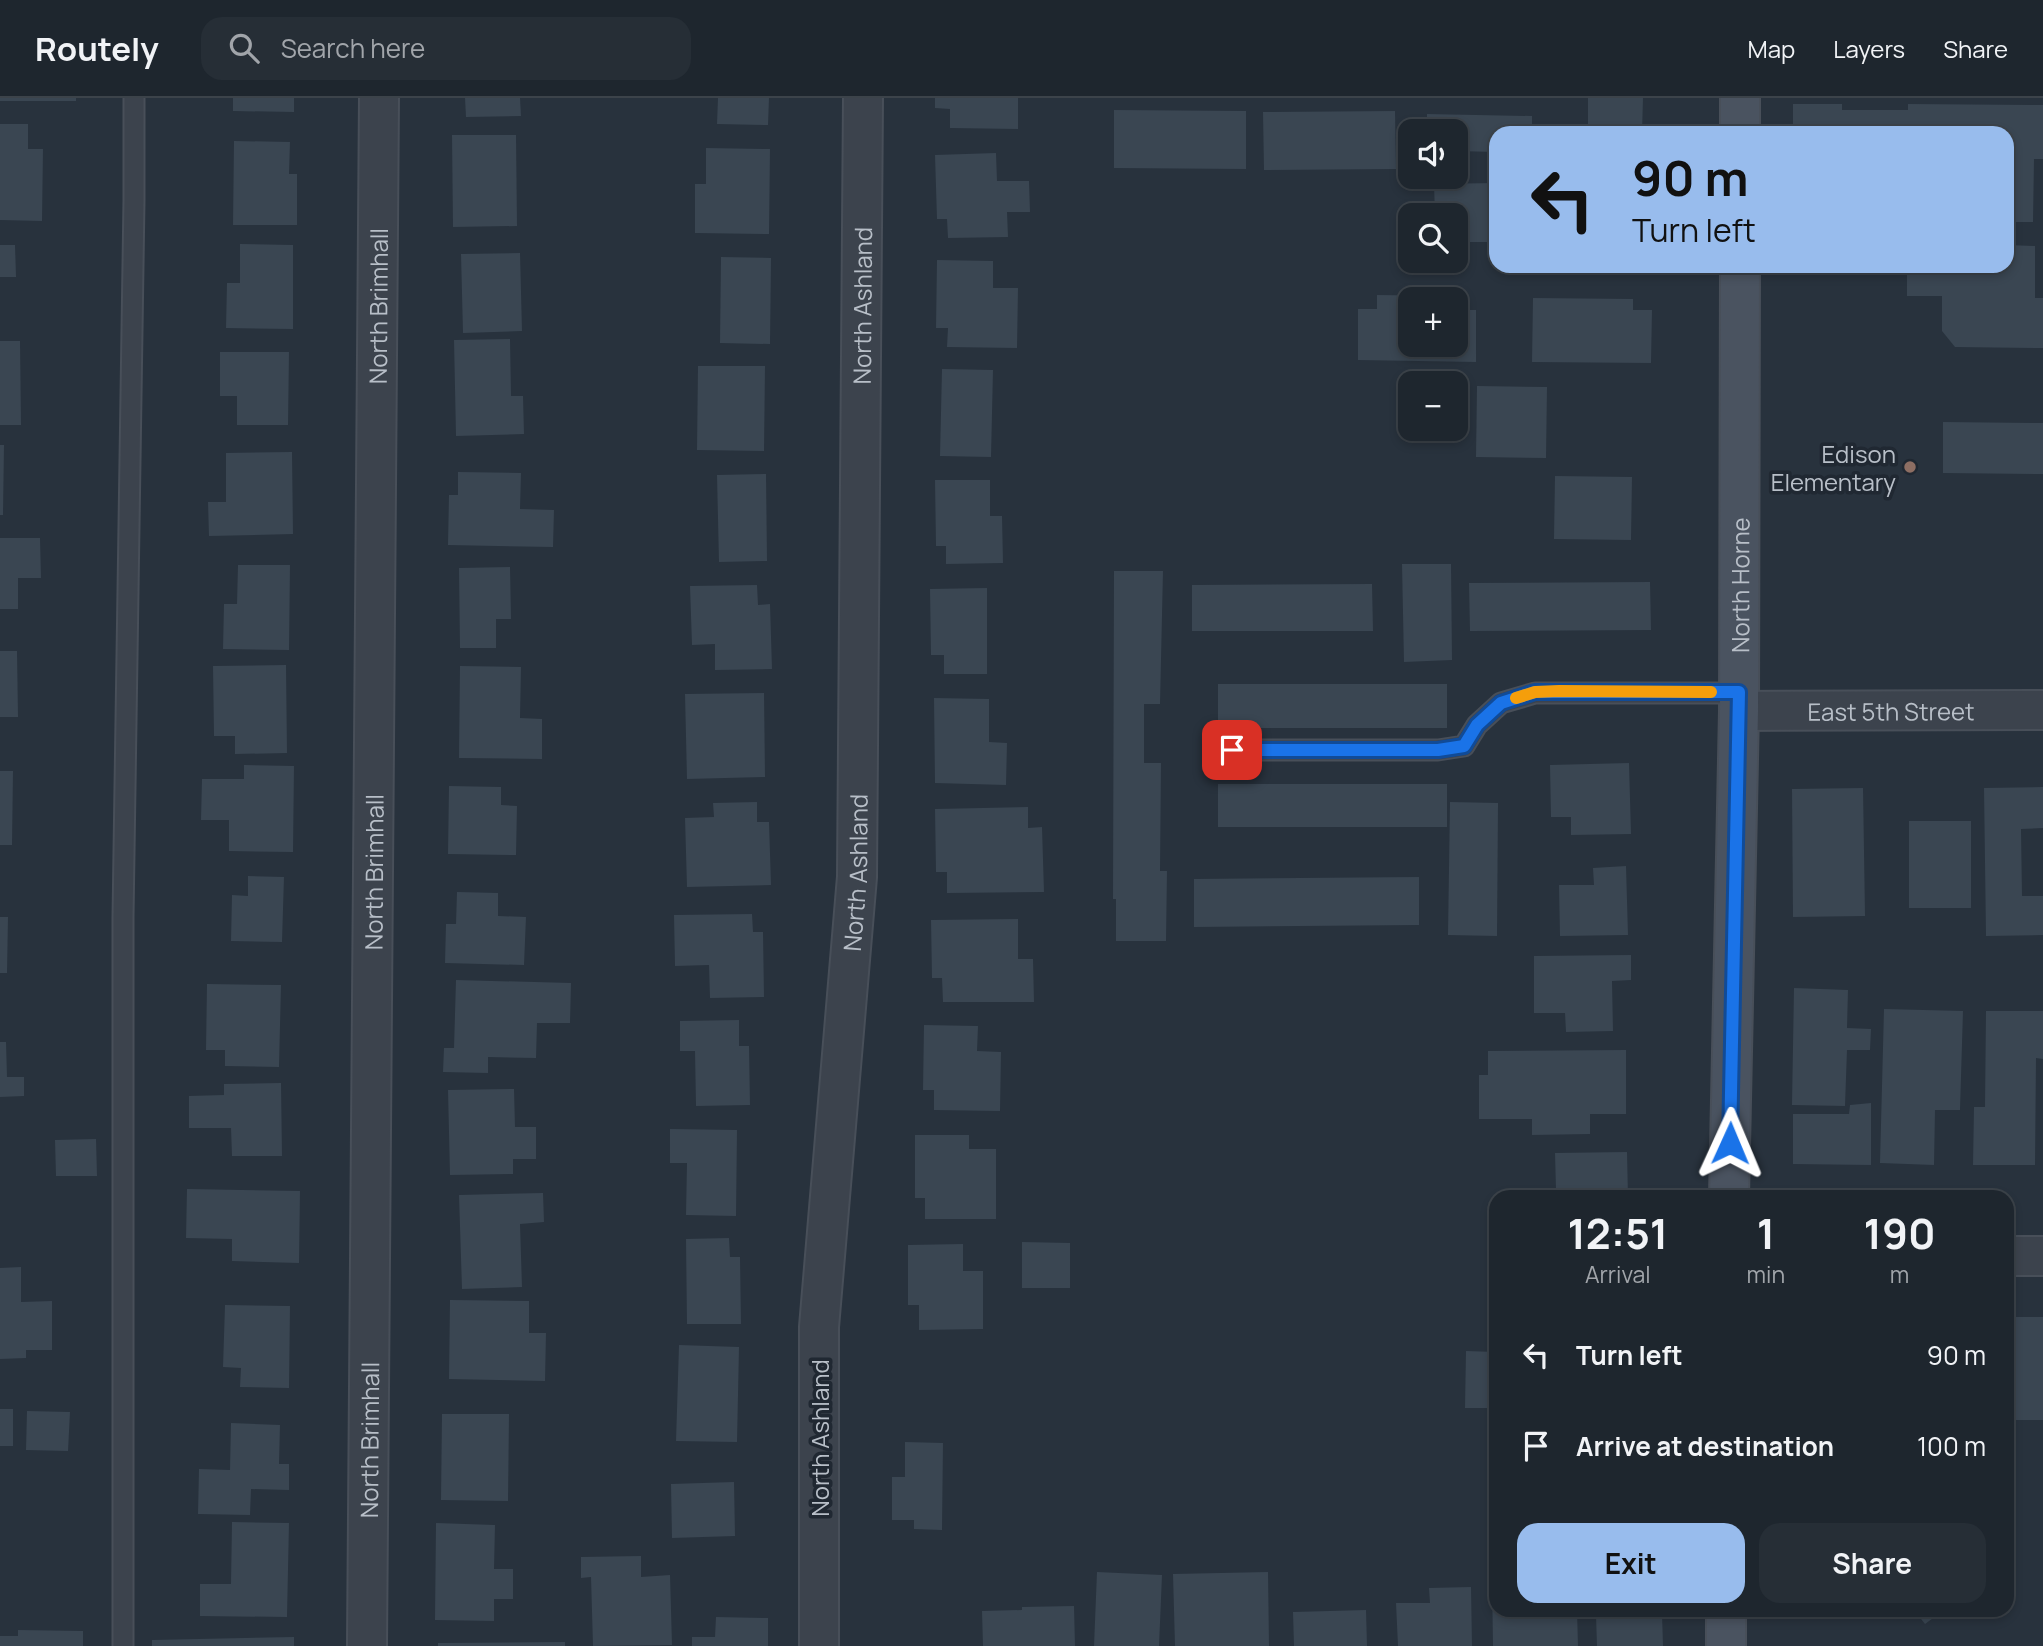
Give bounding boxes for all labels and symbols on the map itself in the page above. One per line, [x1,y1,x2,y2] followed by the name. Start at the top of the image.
[844,227,879,384] street label: North Ashland
[360,228,394,384] street label: North Brimhall
[1771,437,1896,498] place label: Edison Elementary
[1902,459,1918,475] marker: Edison Elementary
[1723,517,1756,653] street label: North Horne
[1807,694,1975,727] street label: East 5th Street
[1202,720,1262,780] pin
[356,794,390,950] street label: North Brimhall
[834,794,874,952] street label: North Ashland
[1693,1106,1767,1180] position arrow
[803,1359,836,1517] street label: North Ashland
[351,1362,386,1518] street label: North Brimhall

